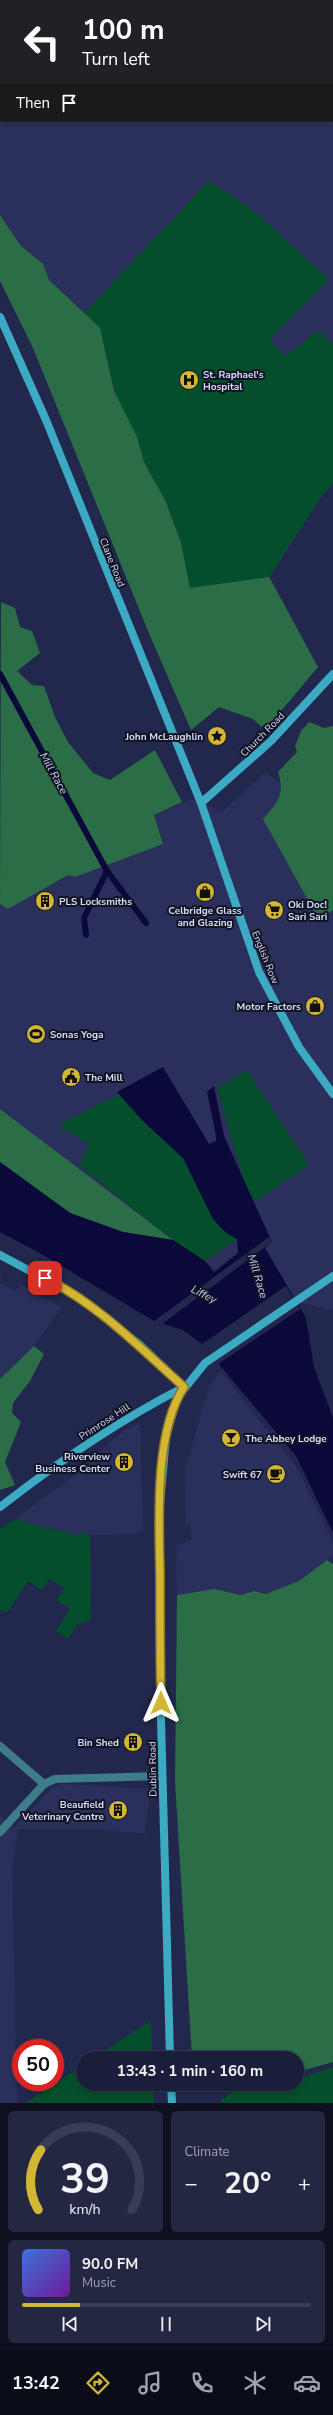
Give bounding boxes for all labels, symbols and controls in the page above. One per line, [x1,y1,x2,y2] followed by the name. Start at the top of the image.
[82,11,165,49] text: 100 m
[16,16,68,68] icon: left
[82,47,150,71] text: Turn left
[58,92,80,114] icon: arrive
[16,93,50,113] text: Then
[203,368,264,394] place label: St. Raphael's Hospital
[178,369,200,391] hospital icon: St. Raphael's Hospital
[96,536,128,589] street label: Clane Road
[237,709,288,760] street label: Church Road
[206,725,228,747] place icon: John McLaughlin
[125,730,203,744] place label: John McLaughlin
[36,750,71,797] water label: Mill Race
[194,881,216,903] shop icon: Celbridge Glass and Glazing
[34,890,56,912] building icon: PLS Locksmiths
[59,895,132,909] place label: PLS Locksmiths
[288,898,328,924] place label: Oki Doc! Sari Sari
[263,899,285,921] supermarket icon: Oki Doc! Sari Sari
[168,904,242,930] place label: Celbridge Glass and Glazing
[248,929,282,987] street label: English Row
[304,995,326,1017] shop icon: Motor Factors
[237,1000,301,1014] place label: Motor Factors
[25,1023,47,1045] sports icon: Sonas Yoga
[50,1028,104,1042] place label: Sonas Yoga
[60,1066,82,1088] public building icon: The Mill
[85,1071,124,1085] place label: The Mill
[244,1252,271,1300] water label: Mill Race
[28,1261,62,1295] pin
[34,1267,56,1289] icon: arrive
[188,1282,219,1307] water label: Liffey
[76,1400,133,1444] street label: Primrose Hill
[220,1427,242,1449] bar icon: The Abbey Lodge
[245,1432,327,1446] place label: The Abbey Lodge
[35,1450,110,1476] place label: Riverview Business Center
[113,1451,135,1473] building icon: Riverview Business Center
[265,1463,287,1485] cafe icon: Swift 67
[223,1468,262,1482] place label: Swift 67
[140,1682,182,1724] position arrow
[122,1731,144,1753] building icon: Bin Shed
[77,1736,119,1750] place label: Bin Shed
[146,1741,160,1797] street label: Dublin Road
[21,1798,105,1824] place label: Beaufield Veterinary Centre
[107,1799,129,1821] building icon: Beaufield Veterinary Centre
[12,2039,64,2091] speed limit sign: 50
[117,2061,263,2081] text: 13:43 · 1 min · 160 m
[185,2143,230,2161] text: Climate
[60,2150,110,2207] text: 39
[224,2163,271,2204] text: 20°
[185,2169,198,2199] text: −
[298,2169,311,2199] text: +
[70,2199,101,2218] text: km/h
[82,2254,138,2274] text: 90.0 FM
[82,2274,116,2292] text: Music
[59,2313,81,2335] icon: previous
[155,2313,177,2335] icon: pause
[252,2313,274,2335] icon: next
[84,2369,112,2397] icon: directions
[136,2369,164,2397] icon: music
[188,2369,216,2397] icon: phone
[241,2369,269,2397] icon: climate
[293,2369,321,2397] icon: car
[12,2371,60,2395] text: 13:42

